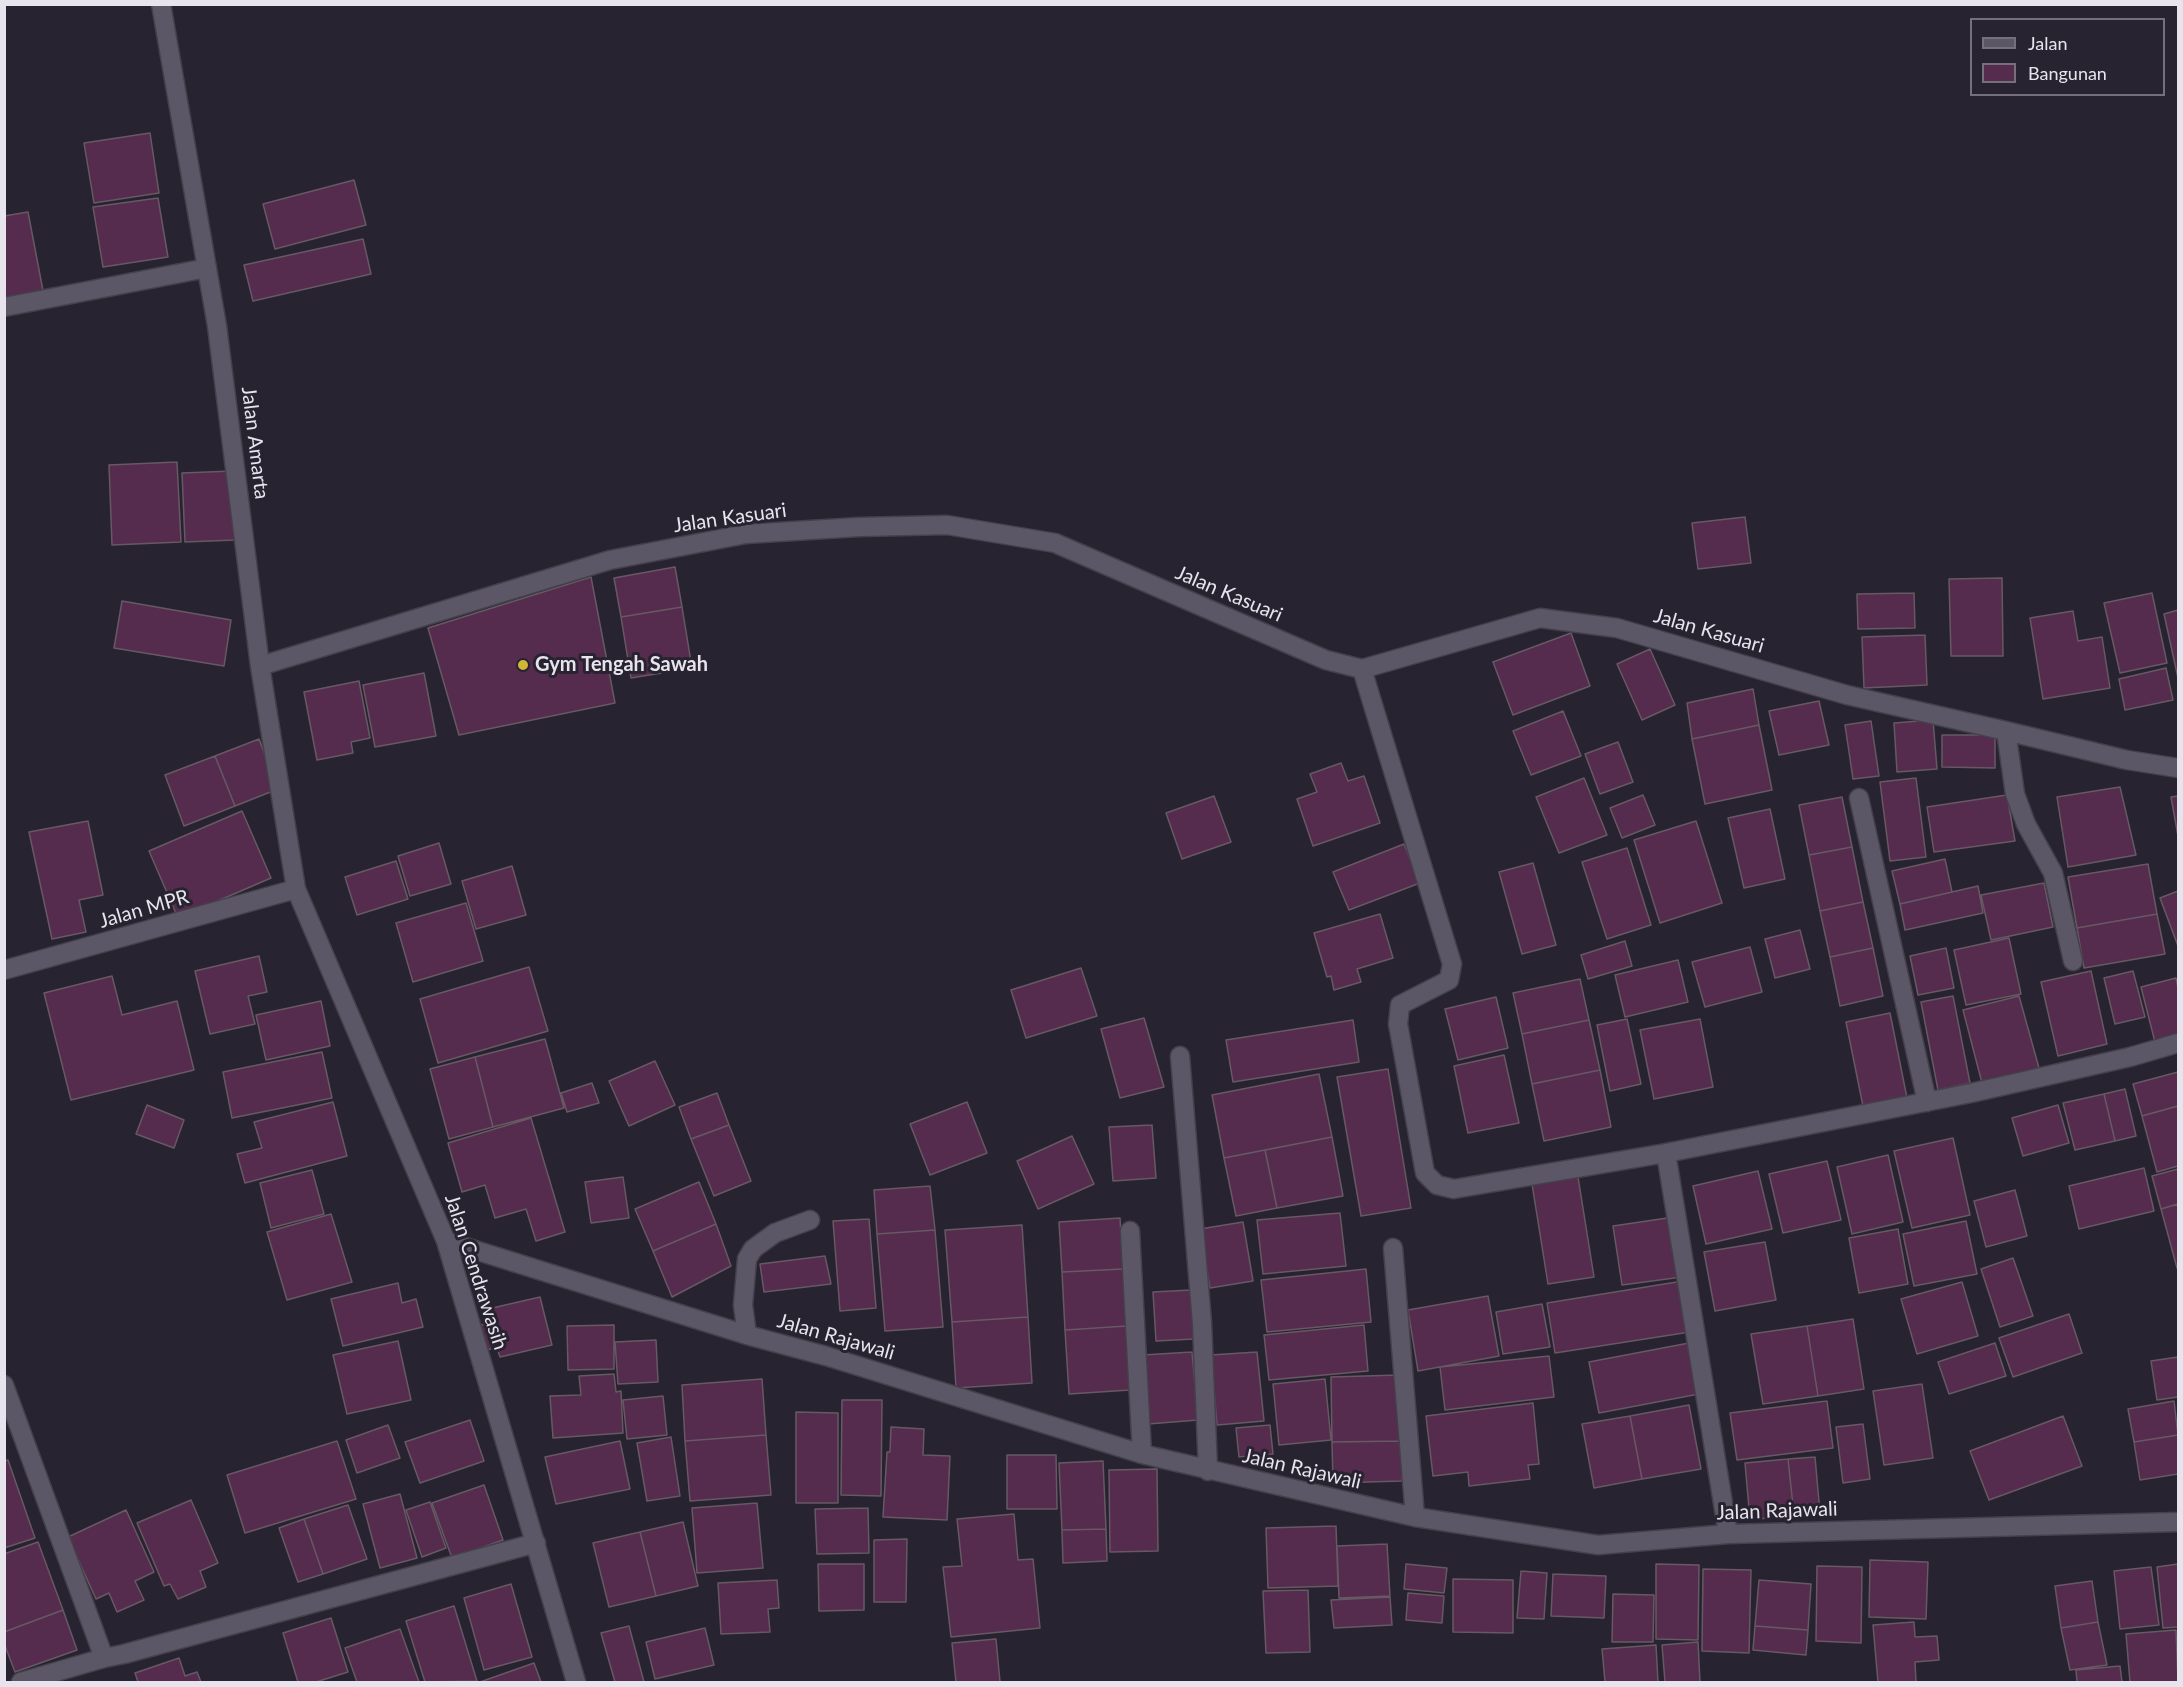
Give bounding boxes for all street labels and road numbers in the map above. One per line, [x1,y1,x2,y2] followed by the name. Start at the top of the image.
[236,385,274,501] street label: Jalan Amarta
[672,498,788,538] street label: Jalan Kasuari
[1172,561,1286,627] street label: Jalan Kasuari
[1651,604,1767,658] street label: Jalan Kasuari
[96,885,192,933] street label: Jalan MPR
[440,1191,512,1353] street label: Jalan Cendrawasih
[775,1309,897,1365] street label: Jalan Rajawali
[1240,1444,1364,1494] street label: Jalan Rajawali
[1716,1497,1838,1525] street label: Jalan Rajawali

